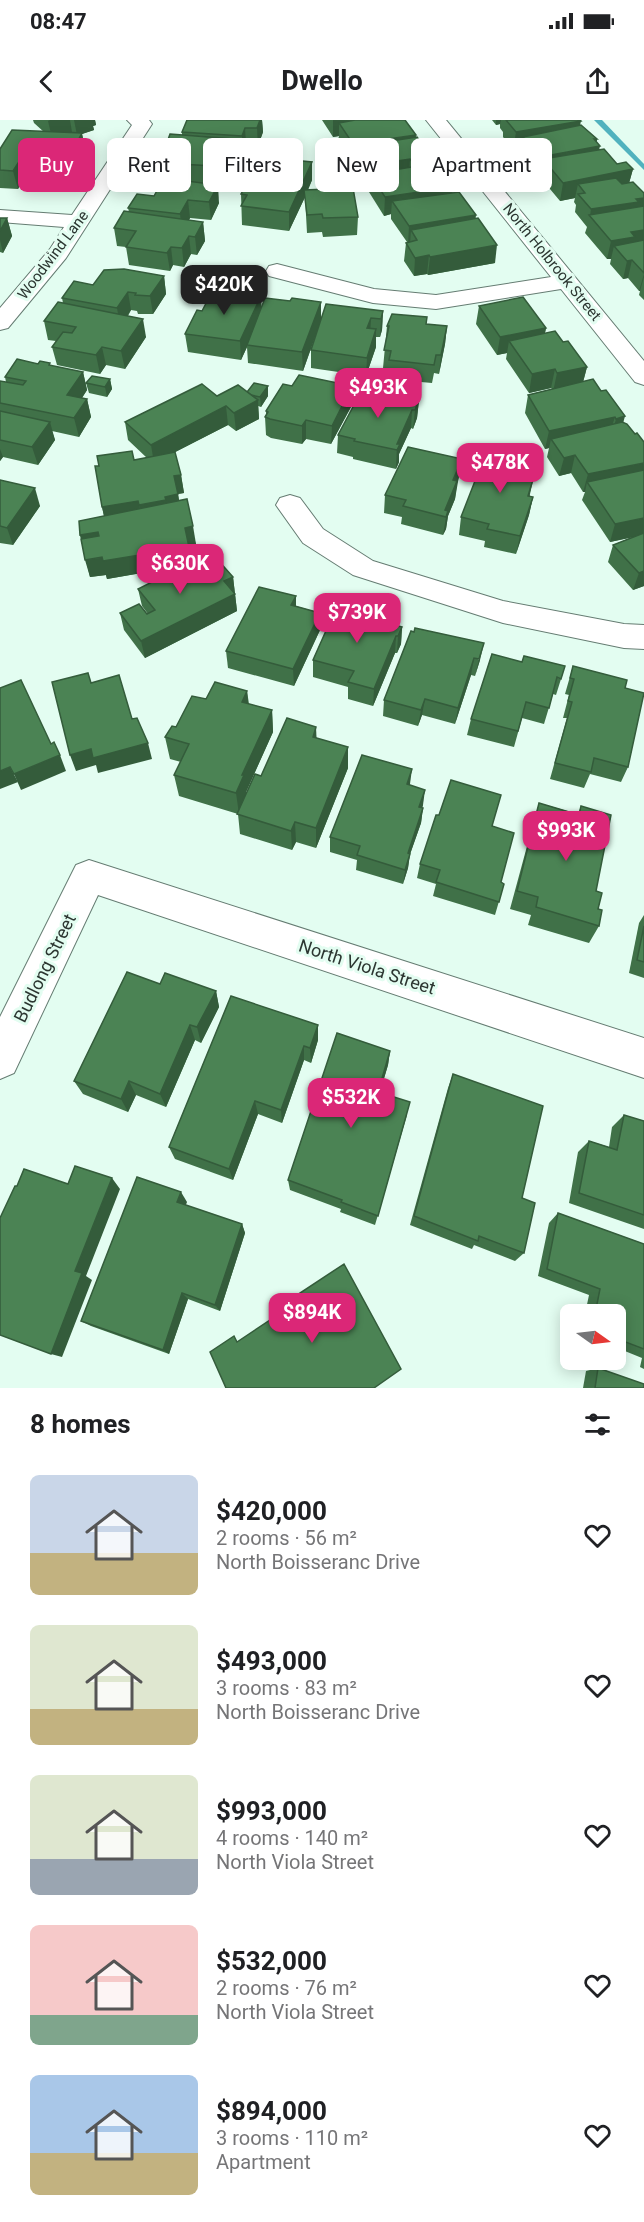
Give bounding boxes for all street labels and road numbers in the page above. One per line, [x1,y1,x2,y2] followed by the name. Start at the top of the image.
[499,200,605,324] street label: North Holbrook Street
[14,207,92,303] street label: Woodwind Lane
[9,910,80,1025] street label: Budlong Street
[296,935,438,999] street label: North Viola Street

